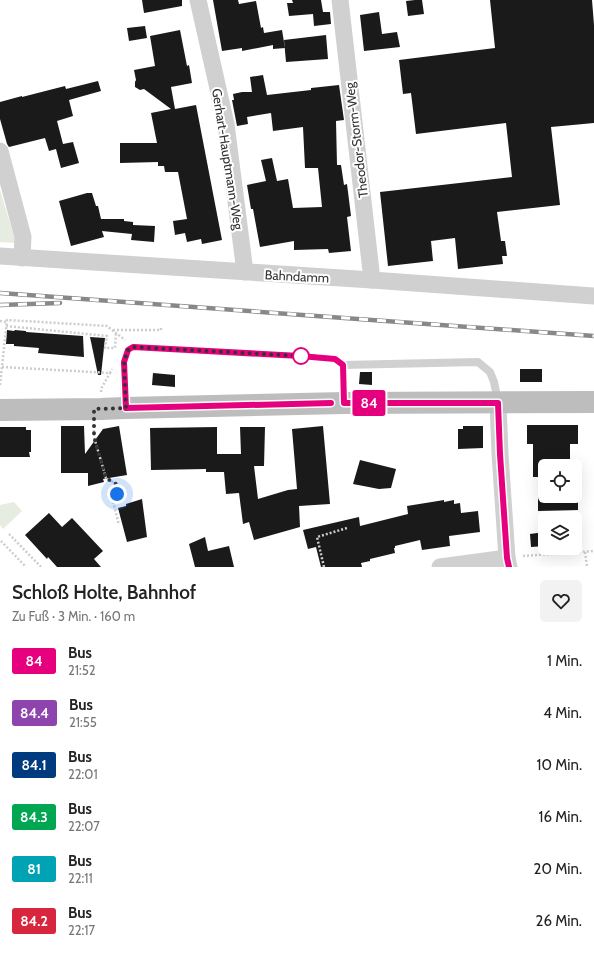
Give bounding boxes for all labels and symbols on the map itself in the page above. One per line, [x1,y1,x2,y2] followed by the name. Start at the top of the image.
[341,81,371,199] street label: Theodor-Storm-Weg
[209,87,247,231] street label: Gerhart-Hauptmann-Weg
[264,266,330,286] street label: Bahndamm
[292,347,310,365] unlabelled marker
[351,390,387,416] line badge: 84
[107,484,127,504] your location

